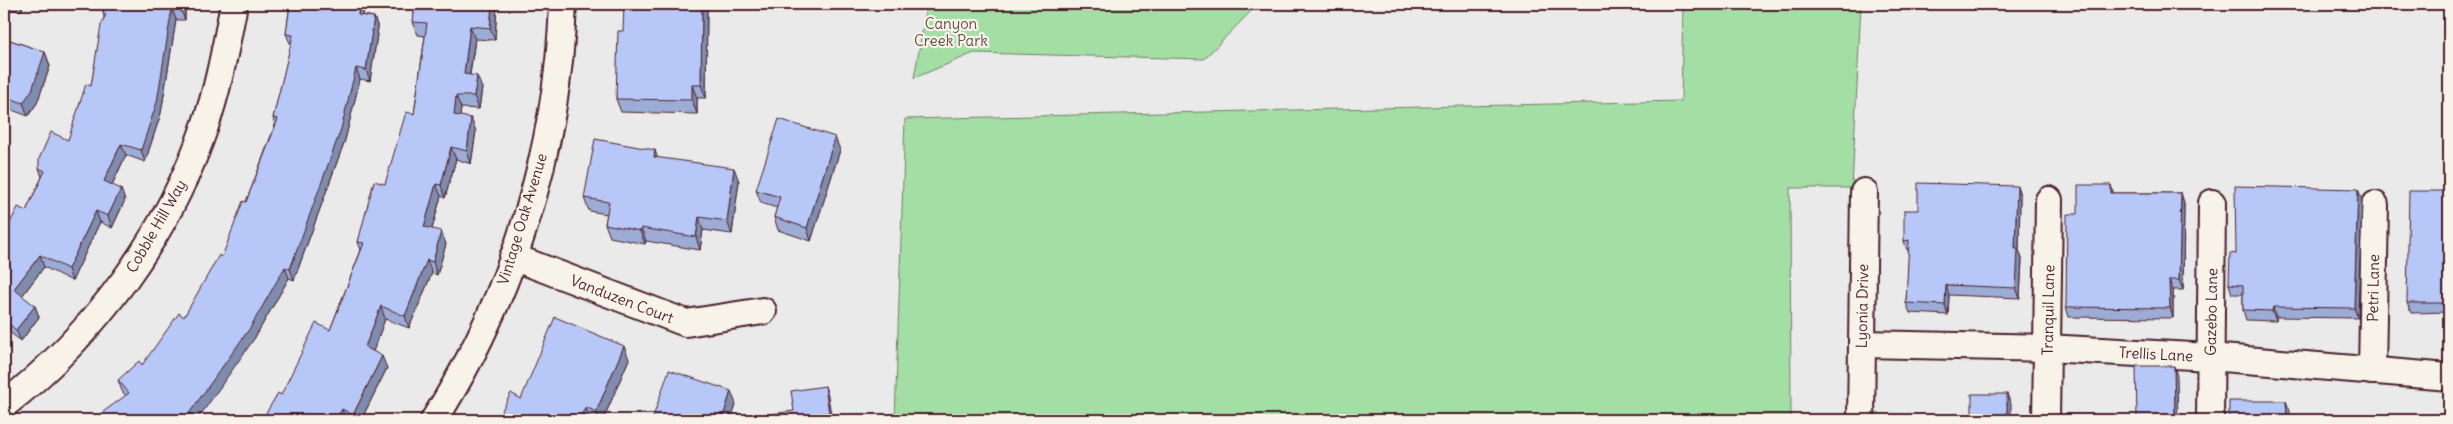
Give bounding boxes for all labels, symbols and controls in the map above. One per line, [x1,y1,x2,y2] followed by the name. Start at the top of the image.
[914,14,988,50] park label: Canyon Creek Park
[493,151,551,287] street label: Vintage Oak Avenue
[122,176,190,276] street label: Cobble Hill Way
[2363,254,2383,322] street label: Petri Lane
[1852,264,1872,348] street label: Lyonia Drive
[2038,264,2058,356] street label: Tranquil Lane
[2201,268,2221,356] street label: Gazebo Lane
[568,271,676,327] street label: Vanduzen Court
[2118,343,2194,365] street label: Trellis Lane

